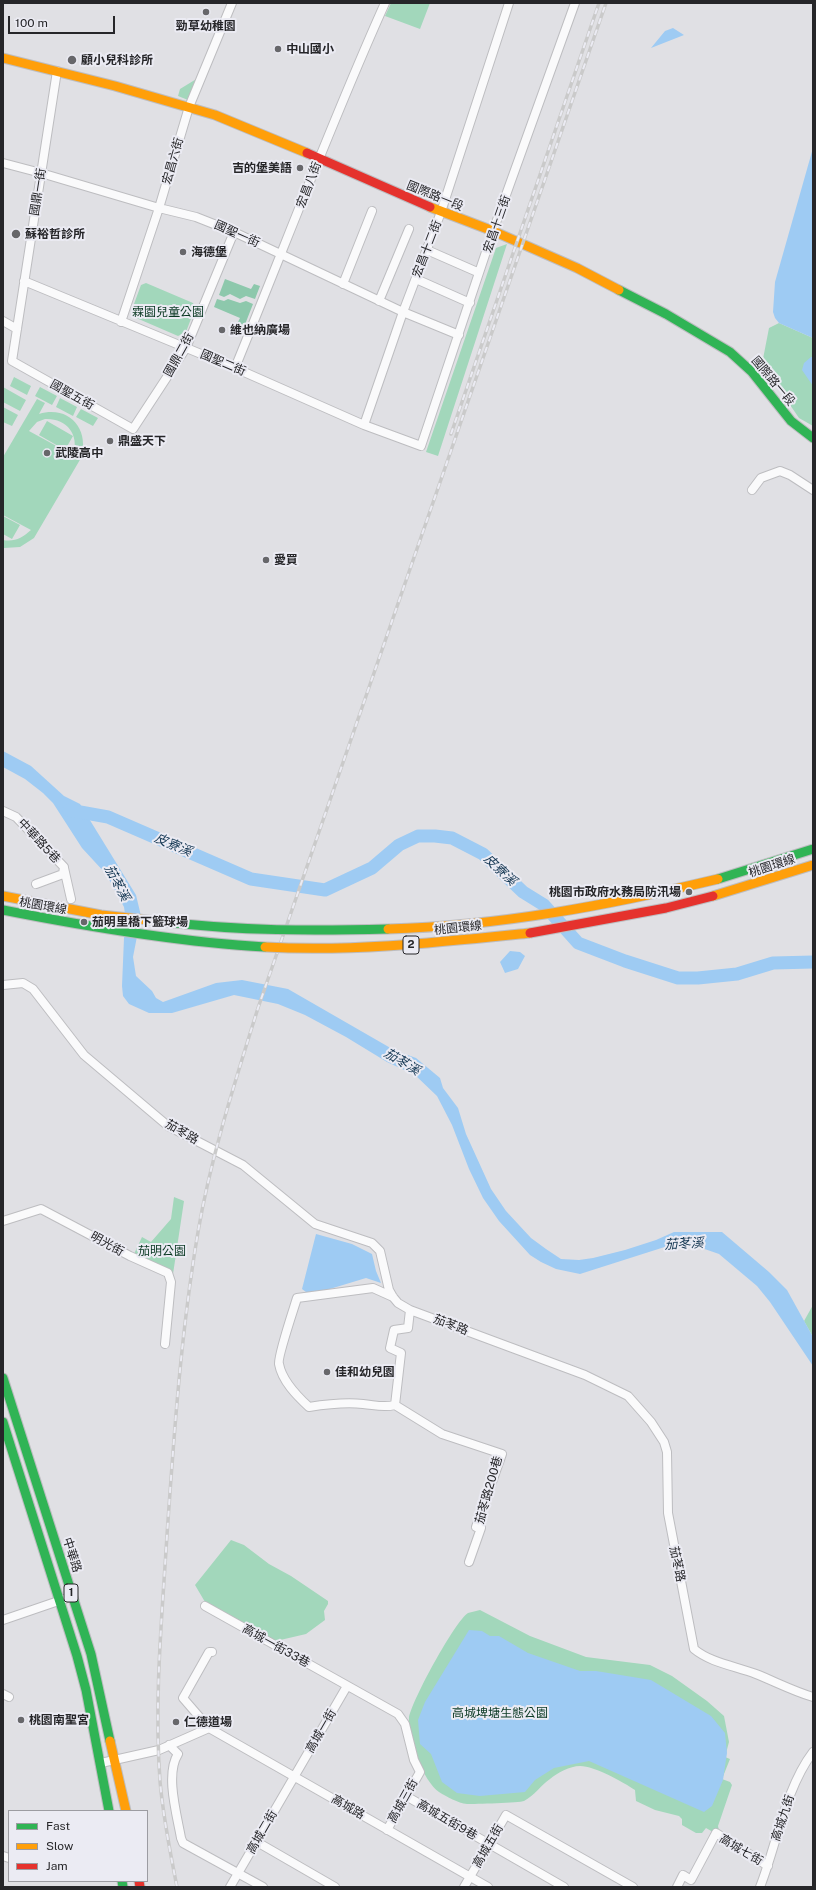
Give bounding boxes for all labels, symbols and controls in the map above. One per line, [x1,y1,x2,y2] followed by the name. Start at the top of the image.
[201,7,211,17] marker: 勁草幼稚園
[10,8,117,34] scale bar
[15,16,48,30] text: 100 m
[176,19,236,33] place label: 勁草幼稚園
[286,42,334,56] place label: 中山國小
[273,44,283,54] marker: 中山國小
[81,53,153,67] place label: 顧小兒科診所
[66,54,78,66] marker: 顧小兒科診所
[159,136,187,186] street label: 宏昌六街
[294,160,324,210] street label: 宏昌八街
[232,161,292,175] place label: 吉的堡美語
[295,163,305,173] marker: 吉的堡美語
[27,167,49,217] street label: 國鼎一街
[404,178,466,214] street label: 國際路一段
[480,193,514,255] street label: 宏昌十三街
[212,218,262,250] street label: 國聖一街
[410,218,444,280] street label: 宏昌十二街
[25,227,85,241] place label: 蘇裕哲診所
[10,228,22,240] marker: 蘇裕哲診所
[191,245,227,259] place label: 海德堡
[178,247,188,257] marker: 海德堡
[132,305,204,319] park label: 霖園兒童公園
[230,323,290,337] place label: 維也納廣場
[217,325,227,335] marker: 維也納廣場
[161,331,197,379] street label: 國鼎二街
[198,347,248,379] street label: 國聖二街
[748,353,798,409] street label: 國際路一段
[48,377,96,413] street label: 國聖五街
[118,434,166,448] place label: 鼎盛天下
[105,436,115,446] marker: 鼎盛天下
[55,446,103,460] place label: 武陵高中
[42,448,52,458] marker: 武陵高中
[274,553,298,567] place label: 愛買
[261,555,271,565] marker: 愛買
[15,816,63,866] street label: 中華路5巷
[152,830,194,860] water label: 皮寮溪
[480,851,520,889] water label: 皮寮溪
[747,852,797,880] street label: 桃園環線
[101,862,133,904] water label: 茄苳溪
[549,885,681,899] place label: 桃園市政府水務局防汛場
[684,887,694,897] marker: 桃園市政府水務局防汛場
[18,895,68,917] street label: 桃園環線
[92,915,188,929] place label: 茄明里橋下籃球場
[79,917,89,927] marker: 茄明里橋下籃球場
[433,918,483,938] street label: 桃園環線
[403,936,419,954] road number: 2
[381,1045,423,1079] water label: 茄苳溪
[163,1117,201,1147] street label: 茄苳路
[88,1229,126,1259] street label: 明光街
[664,1235,704,1253] water label: 茄苳溪
[138,1244,186,1258] park label: 茄明公園
[432,1312,470,1338] street label: 茄苳路
[335,1365,395,1379] place label: 佳和幼兒園
[322,1367,332,1377] marker: 佳和幼兒園
[472,1454,506,1526] street label: 茄苳路200巷
[60,1536,84,1574] street label: 中華路
[666,1545,688,1583] street label: 茄苳路
[64,1584,78,1602] road number: 1
[240,1622,312,1670] street label: 高城一街33巷
[452,1706,548,1720] park label: 高城埤塘生態公園
[303,1707,339,1755] street label: 高城一街
[29,1713,89,1727] place label: 桃園南聖宮
[16,1715,26,1725] marker: 桃園南聖宮
[184,1715,232,1729] place label: 仁德道場
[171,1717,181,1727] marker: 仁德道場
[385,1777,421,1825] street label: 高城三街
[329,1792,367,1822] street label: 高城路
[769,1793,797,1843] street label: 高城九街
[414,1797,480,1843] street label: 高城五街9巷
[244,1808,280,1856] street label: 高城二街
[8,1810,148,1882] legend
[46,1819,70,1833] text: Fast
[470,1822,506,1870] street label: 高城五街
[717,1831,765,1869] street label: 高城七街
[46,1839,73,1853] text: Slow
[46,1859,68,1873] text: Jam

